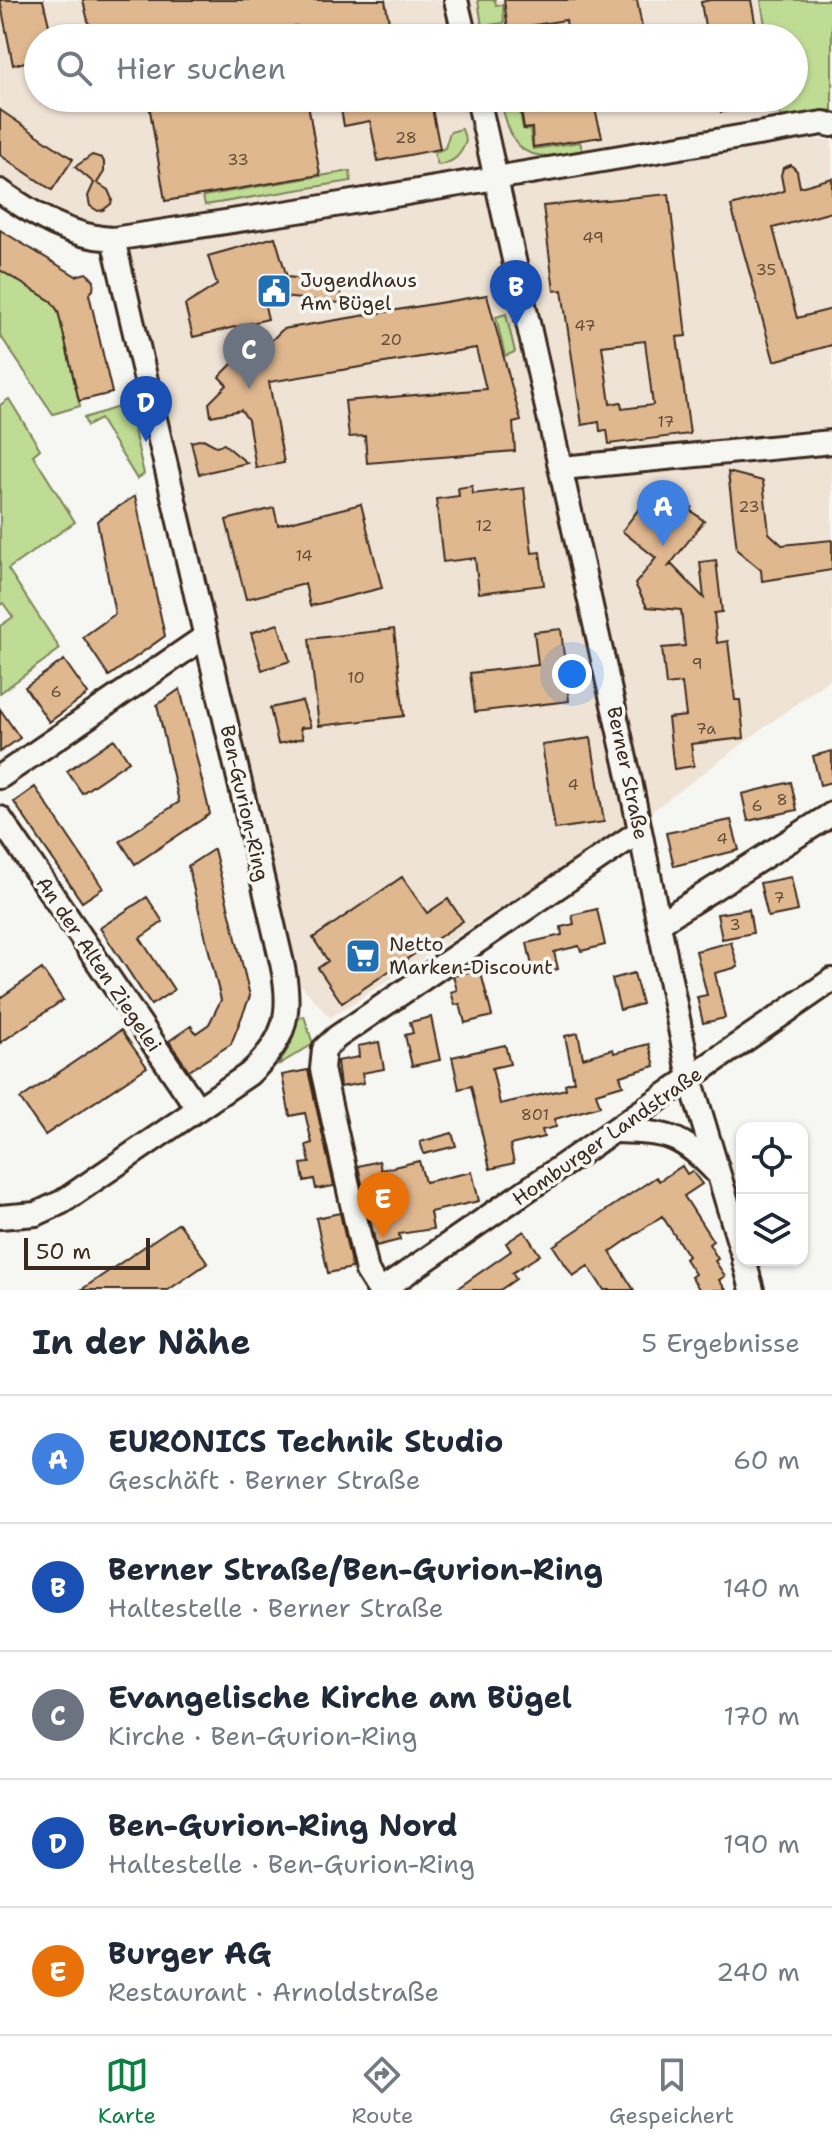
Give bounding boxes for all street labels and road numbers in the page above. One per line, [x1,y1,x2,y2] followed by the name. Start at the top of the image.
[601,704,655,842] street label: Berner Straße
[214,722,276,884] street label: Ben-Gurion-Ring
[31,871,167,1057] street label: An der Alten Ziegelei
[507,1061,707,1211] street label: Homburger Landstraße

